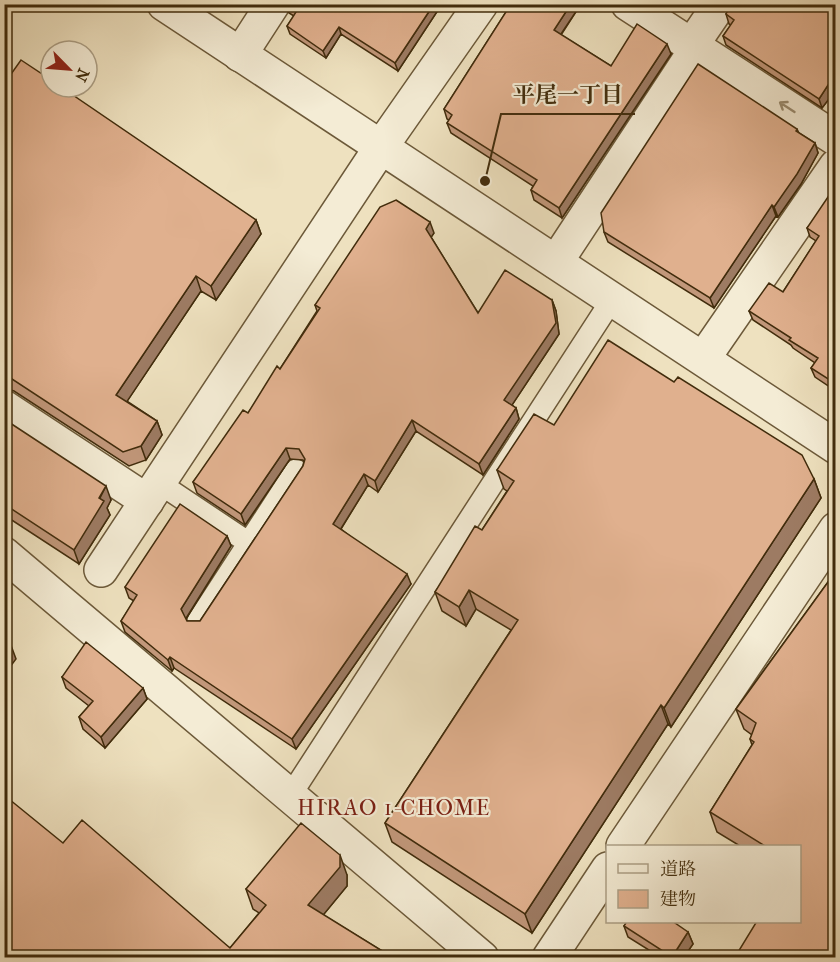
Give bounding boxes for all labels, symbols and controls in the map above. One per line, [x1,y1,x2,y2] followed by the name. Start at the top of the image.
[39,39,99,99] north arrow
[71,66,93,85] text: N
[501,74,635,114] callout: 平尾一丁目
[513,82,623,108] text: 平尾一丁目
[779,101,795,113] one-way arrow
[297,795,491,821] district label: HIRAO 1-CHOME
[606,845,801,923] legend
[660,859,696,880] text: 道路
[660,889,696,910] text: 建物

